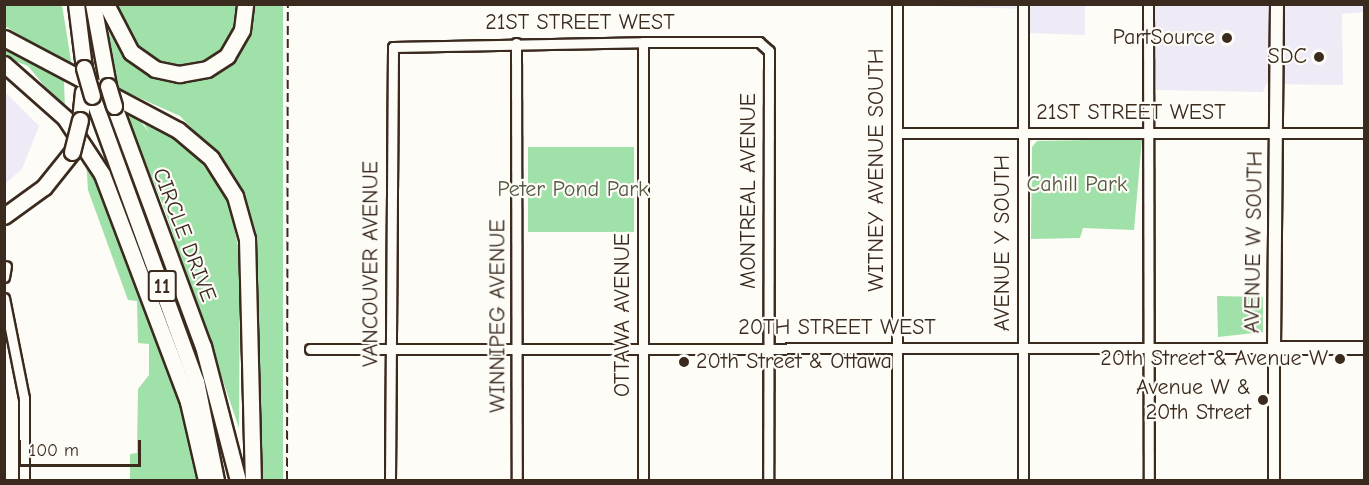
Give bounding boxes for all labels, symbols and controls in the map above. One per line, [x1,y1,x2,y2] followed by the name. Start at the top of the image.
[485,10,675,36] street label: 21ST STREET WEST
[1113,25,1215,51] place label: PartSource
[1220,31,1234,45] marker: PartSource
[1268,44,1307,70] place label: SDC
[864,48,890,292] street label: WITNEY AVENUE SOUTH
[1312,50,1326,64] marker: SDC
[736,93,762,289] street label: MONTREAL AVENUE
[1036,100,1226,126] street label: 21ST STREET WEST
[1239,151,1269,333] street label: AVENUE W SOUTH
[990,155,1016,331] street label: AVENUE Y SOUTH
[358,161,384,367] street label: VANCOUVER AVENUE
[146,164,222,306] street label: CIRCLE DRIVE
[1027,172,1127,198] park label: Cahill Park
[497,177,649,203] park label: Peter Pond Park
[485,219,511,413] street label: WINNIPEG AVENUE
[610,233,636,397] street label: OTTAWA AVENUE
[147,268,177,304] road number: 11
[738,315,936,341] street label: 20TH STREET WEST
[1100,346,1328,372] place label: 20th Street & Avenue W
[696,349,892,375] place label: 20th Street & Ottawa
[1333,352,1347,366] marker: 20th Street & Avenue W
[677,355,691,369] marker: 20th Street & Ottawa
[1136,374,1251,426] place label: Avenue W & 20th Street
[1256,393,1270,407] marker: Avenue W & 20th Street
[21,428,144,466] scale bar
[29,440,79,461] text: 100 m

